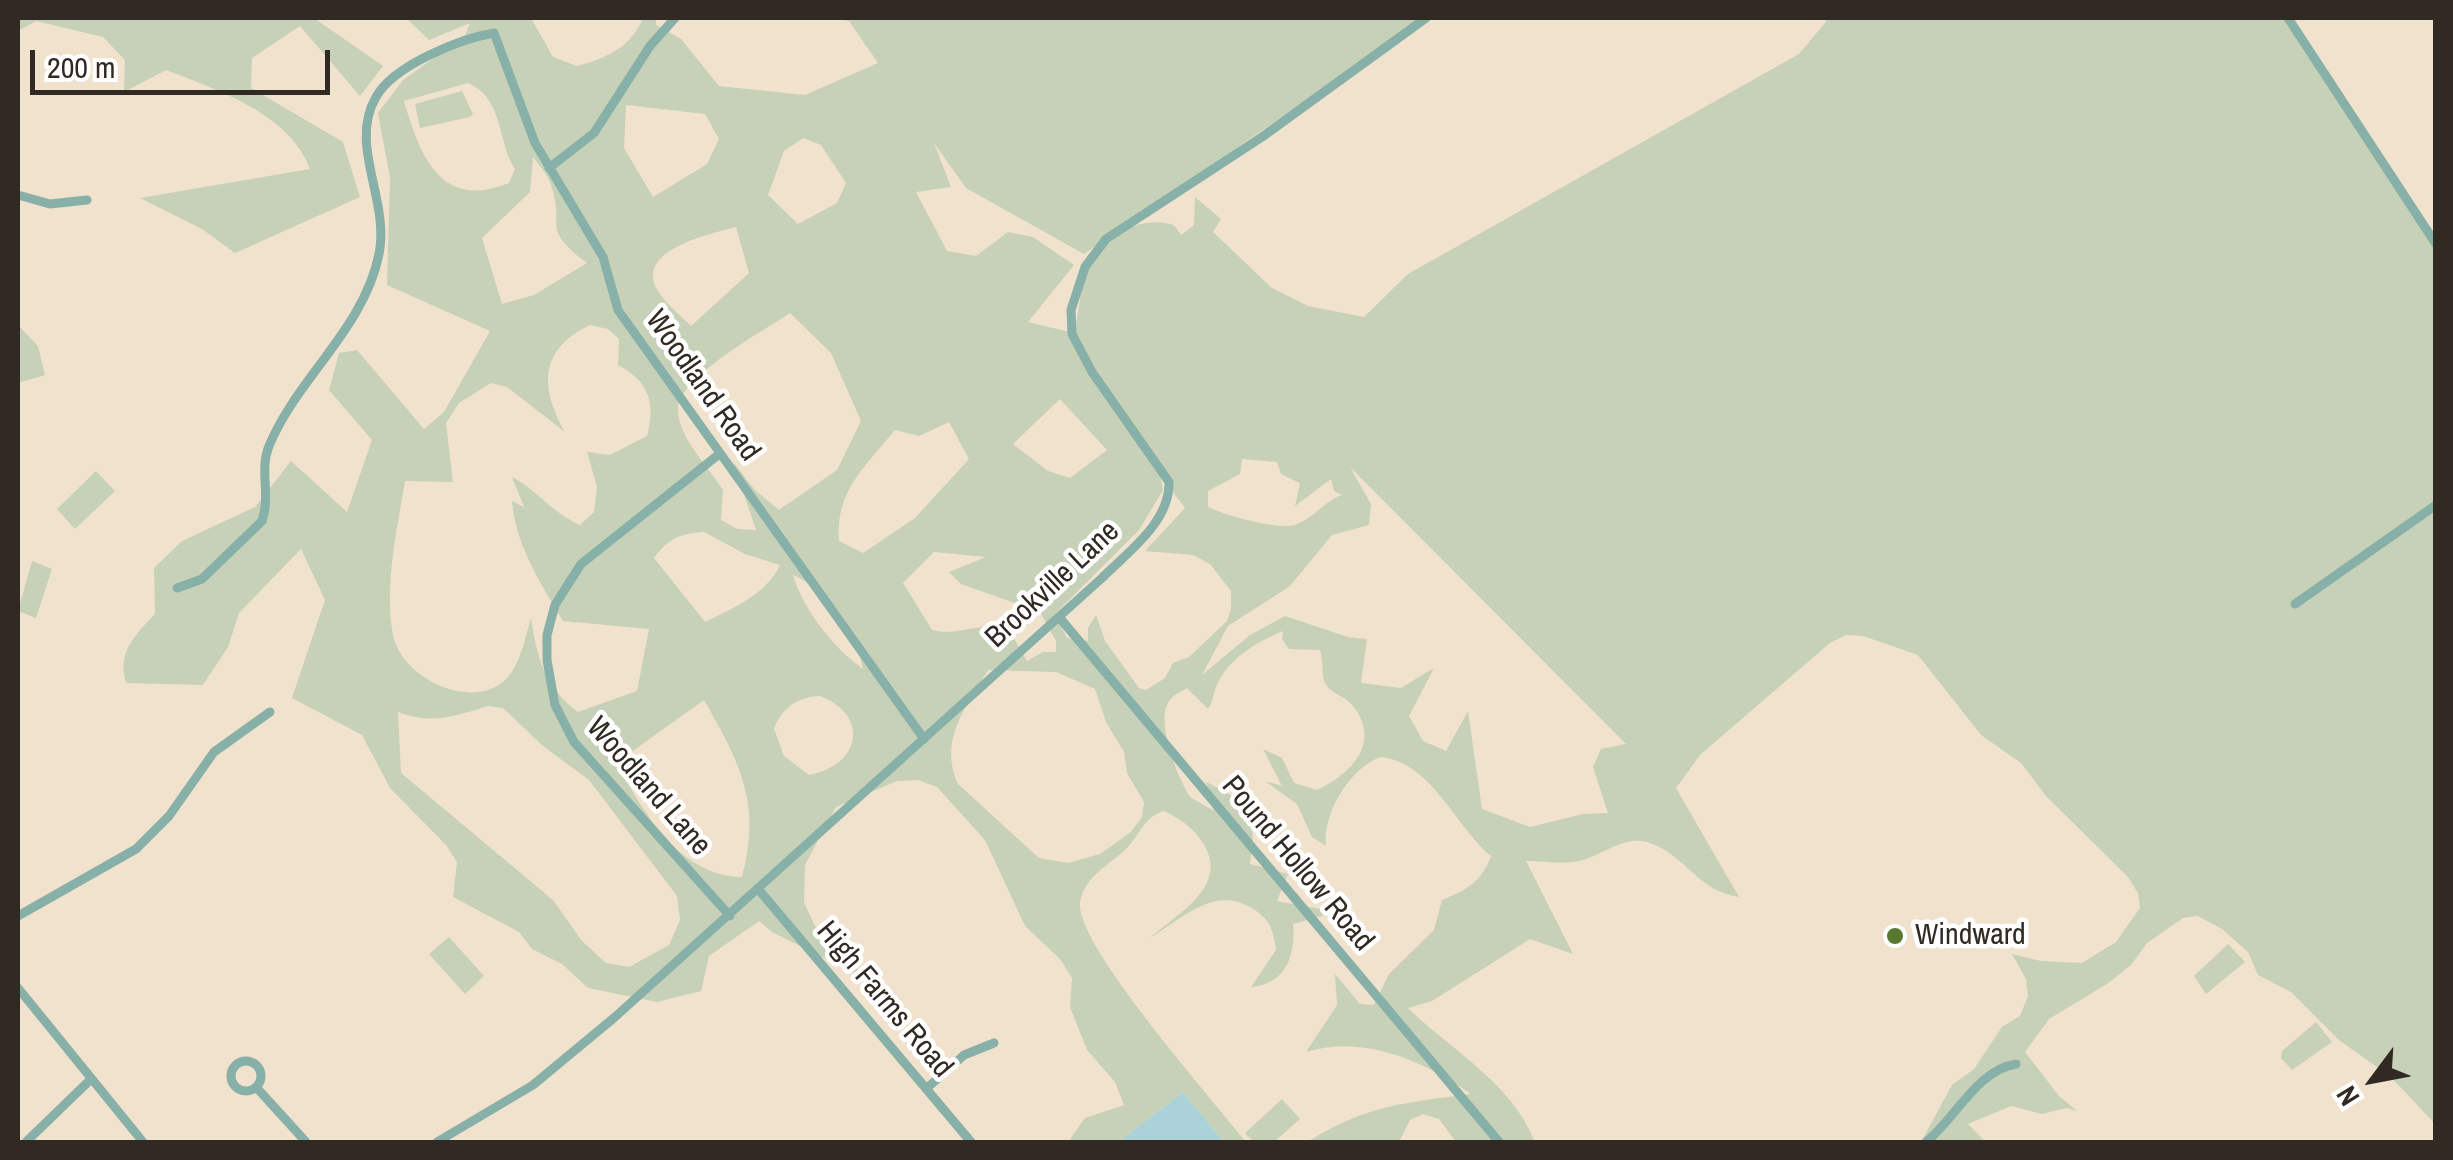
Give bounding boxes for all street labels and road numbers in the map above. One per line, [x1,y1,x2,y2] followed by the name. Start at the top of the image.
[637,304,767,468] street label: Woodland Road
[979,514,1127,656] street label: Brookville Lane
[578,710,718,864] street label: Woodland Lane
[1213,769,1381,959] street label: Pound Hollow Road
[808,915,960,1085] street label: High Farms Road

